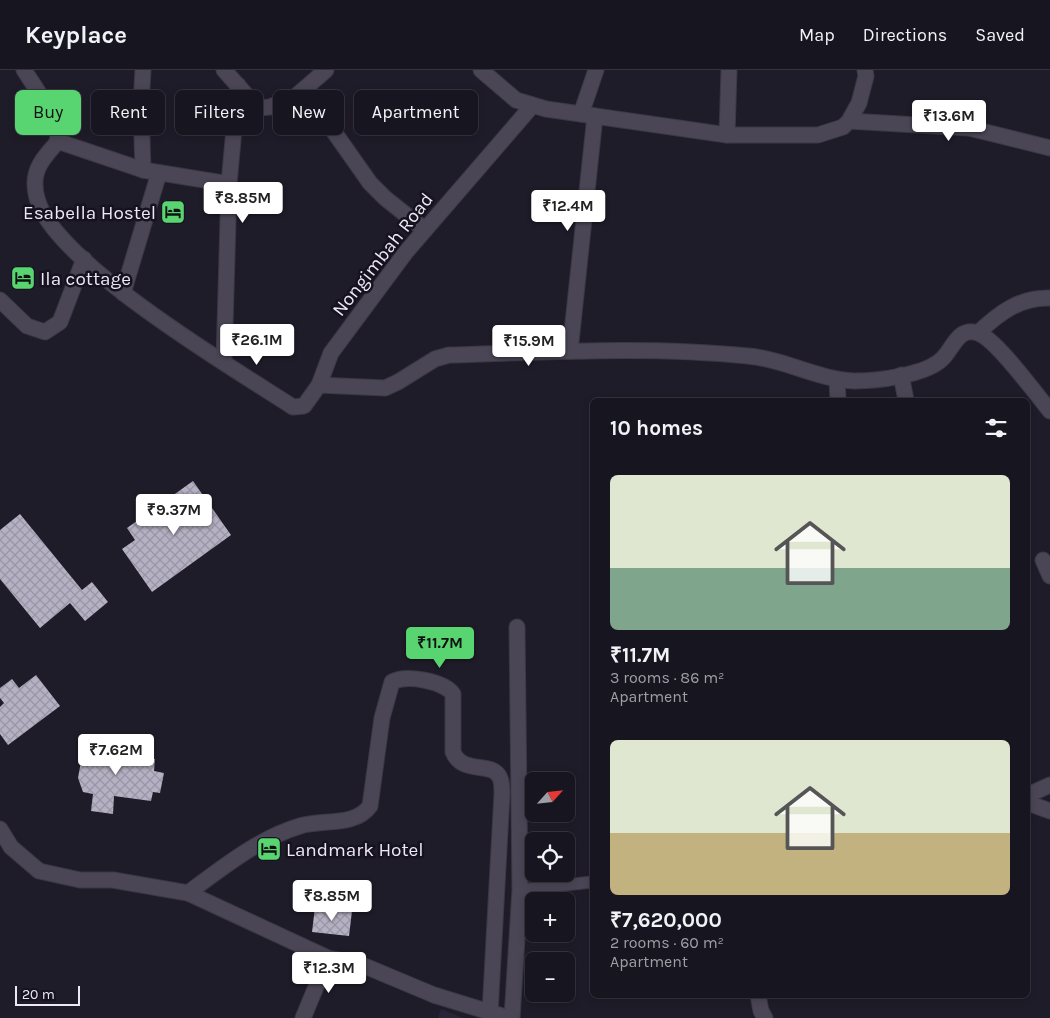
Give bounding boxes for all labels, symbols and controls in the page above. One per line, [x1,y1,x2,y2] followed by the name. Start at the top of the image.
[25,21,127,49] text: Keyplace
[799,24,835,46] text: Map
[863,24,947,46] text: Directions
[975,24,1025,46] text: Saved
[15,90,81,135] chip: Buy
[91,90,165,135] chip: Rent
[175,90,263,135] chip: Filters
[273,90,344,135] chip: New
[354,90,478,135] chip: Apartment
[908,100,990,142] pin: ₹13.6M
[923,106,975,125] text: ₹13.6M
[202,182,284,224] pin: ₹8.85M
[215,188,271,207] text: ₹8.85M
[328,189,438,321] street label: Nongimbah Road
[527,190,609,232] pin: ₹12.4M
[542,196,594,215] text: ₹12.4M
[160,199,186,225] hotel icon: Esabella Hostel
[23,202,156,224] place label: Esabella Hostel
[10,265,36,291] hotel icon: Ila cottage
[40,268,131,290] place label: Ila cottage
[216,324,298,366] pin: ₹26.1M
[488,324,570,367] pin: ₹15.9M
[231,330,283,349] text: ₹26.1M
[503,331,555,350] text: ₹15.9M
[982,414,1010,442] icon: filters
[610,416,703,440] text: 10 homes
[133,494,215,536] pin: ₹9.37M
[147,500,201,519] text: ₹9.37M
[765,508,855,598] icon: home
[399,626,481,669] pin: ₹11.7M
[417,633,463,652] text: ₹11.7M
[610,643,670,667] text: ₹11.7M
[610,668,725,687] text: 3 rooms · 86 m²
[610,687,688,706] text: Apartment
[75,734,157,776] pin: ₹7.62M
[89,740,143,759] text: ₹7.62M
[525,772,575,822] north arrow
[525,772,575,1002] map controls
[765,773,855,863] icon: home
[525,832,575,882] button: locate
[256,836,282,862] hotel icon: Landmark Hotel
[286,839,424,861] place label: Landmark Hotel
[291,880,373,922] pin: ₹8.85M
[304,886,360,905] text: ₹8.85M
[525,892,575,942] button: +
[610,908,722,932] text: ₹7,620,000
[610,933,724,952] text: 2 rooms · 60 m²
[288,952,370,994] pin: ₹12.3M
[525,952,575,1002] button: −
[610,952,688,971] text: Apartment
[303,958,355,977] text: ₹12.3M
[15,983,80,1006] scale bar
[22,986,55,1003] text: 20 m

